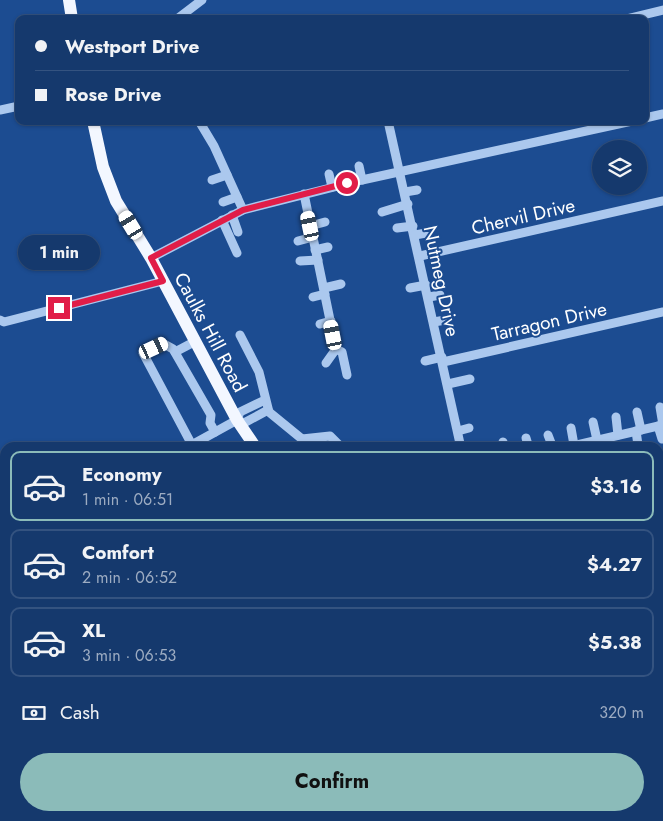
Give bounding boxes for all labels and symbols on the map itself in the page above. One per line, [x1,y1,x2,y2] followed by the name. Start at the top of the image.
[336,172,358,194] route start
[469,191,578,242] street label: Chervil Drive
[116,208,145,242] car
[299,210,320,242] car
[417,223,466,339] street label: Nutmeg Drive
[18,236,100,270] callout: 1 min
[168,268,254,397] street label: Caulks Hill Road
[489,295,610,348] street label: Tarragon Drive
[48,297,70,319] route end
[322,319,343,351] car
[137,335,170,361] car

